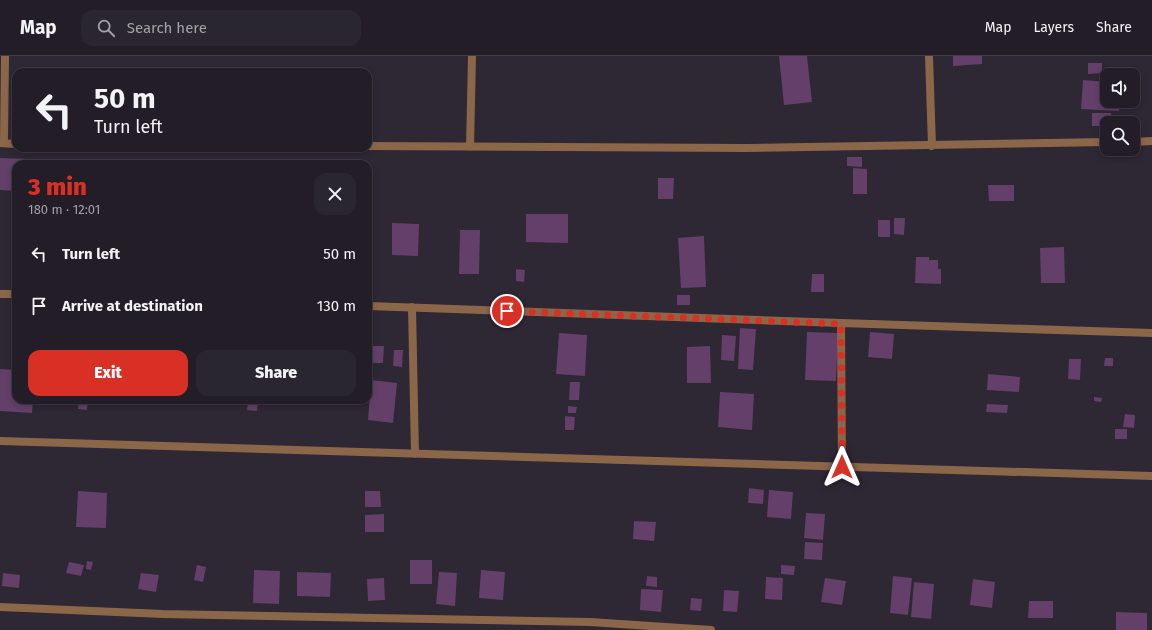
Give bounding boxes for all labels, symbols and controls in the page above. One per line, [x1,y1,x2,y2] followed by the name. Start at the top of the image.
[81,10,361,46] search box
[20,16,57,39] text: Map
[95,17,117,39] icon: search
[127,19,207,37] text: Search here
[985,19,1011,36] text: Map
[1033,19,1074,36] text: Layers
[1096,19,1132,36] text: Share
[1100,68,1140,156] map controls
[1100,68,1140,108] button: sound
[94,82,156,115] text: 50 m
[28,84,80,136] icon: left
[94,116,163,138] text: Turn left
[1100,116,1140,156] button: search
[28,173,87,201] text: 3 min
[314,173,356,215] button: close
[28,202,100,217] text: 180 m · 12:01
[28,243,50,265] icon: left
[62,245,120,263] text: Turn left
[323,245,356,263] text: 50 m
[490,294,524,328] pin
[28,295,50,317] icon: arrive
[62,297,203,315] text: Arrive at destination
[317,297,356,315] text: 130 m
[496,300,518,322] icon: arrive
[28,350,188,396] button: Exit
[196,350,356,396] button: Share
[821,446,863,488] position arrow

